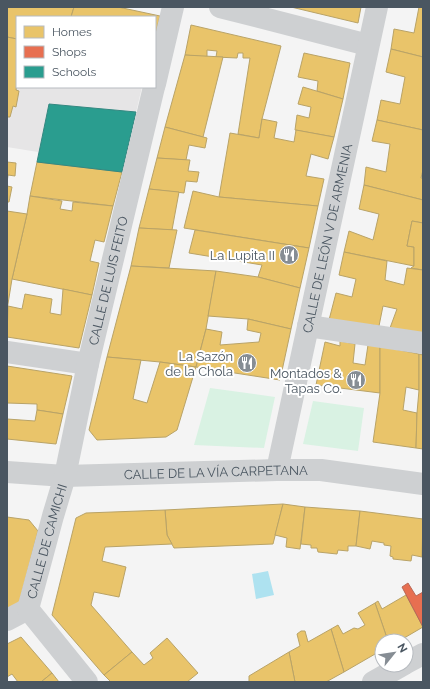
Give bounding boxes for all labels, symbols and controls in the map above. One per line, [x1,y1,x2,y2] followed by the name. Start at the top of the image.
[16,16,156,88] legend
[52,25,92,39] text: Homes
[52,45,87,59] text: Shops
[52,65,96,79] text: Schools
[299,142,355,334] street label: CALLE DE LEÓN V DE ARMENIA
[85,214,131,347] street label: CALLE DE LUIS FEITO
[278,244,300,266] restaurant icon: La Lupita II
[210,248,275,263] place label: La Lupita II
[165,349,233,379] place label: La Sazón de la Chola
[236,352,258,374] restaurant icon: La Sazón de la Chola
[270,366,342,396] place label: Montados & Tapas Co.
[345,369,367,391] restaurant icon: Montados & Tapas Co.
[124,462,308,482] street label: CALLE DE LA VÍA CARPETANA
[24,482,70,600] street label: CALLE DE CAMICHI
[374,633,414,673] north arrow
[394,641,410,655] text: N

